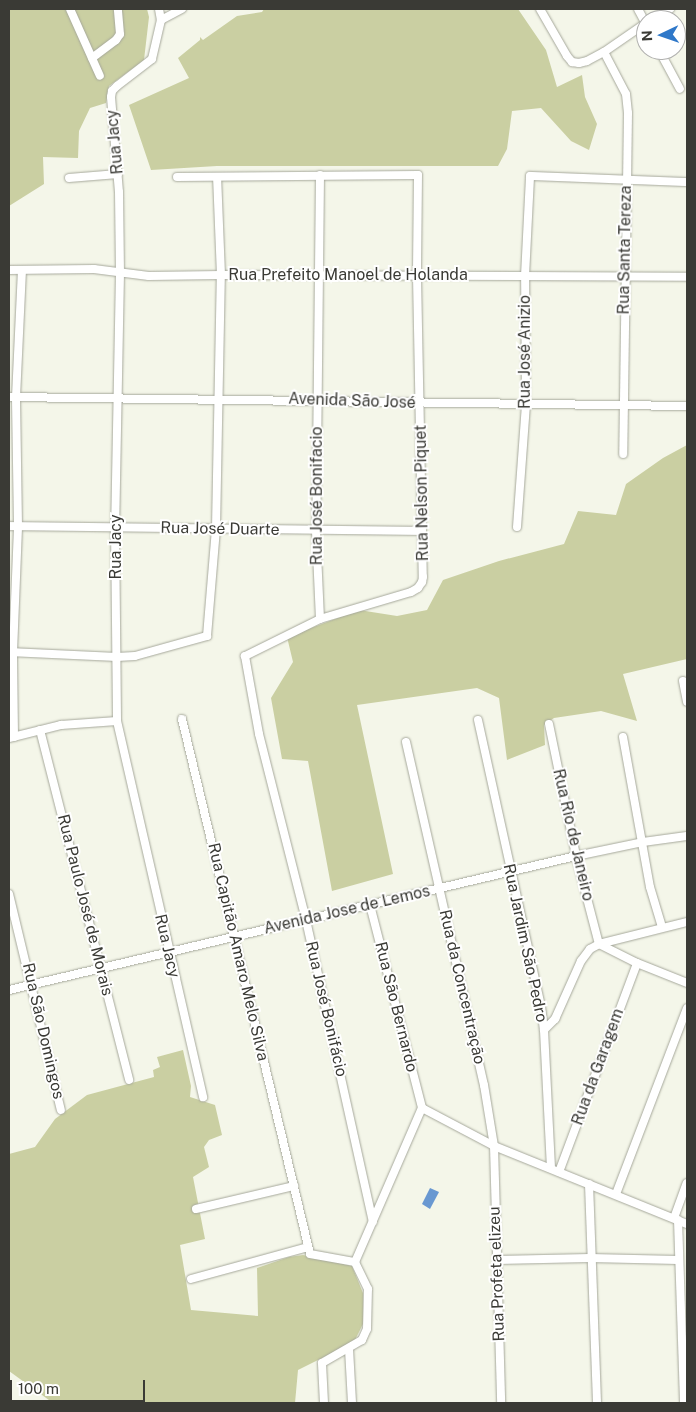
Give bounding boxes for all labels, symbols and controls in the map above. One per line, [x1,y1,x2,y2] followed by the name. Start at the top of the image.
[636,10,686,60] north arrow
[639,30,655,42] text: N
[103,109,127,175] street label: Rua Jacy
[614,185,636,315] street label: Rua Santa Tereza
[228,265,468,285] street label: Rua Prefeito Manoel de Holanda
[515,295,535,409] street label: Rua José Anizio
[288,389,416,413] street label: Avenida São José
[411,425,433,561] street label: Rua Nelson Piquet
[307,427,327,565] street label: Rua José Bonifacio
[106,515,126,579] street label: Rua Jacy
[160,518,280,540] street label: Rua José Duarte
[548,767,598,903] street label: Rua Rio de Janeiro
[53,812,117,998] street label: Rua Paulo José de Morais
[204,841,272,1063] street label: Rua Capitão Amaro Melo Silva
[499,862,551,1024] street label: Rua Jardim São Pedro
[262,881,432,939] street label: Avenida Jose de Lemos
[435,908,489,1066] street label: Rua da Concentração
[150,912,184,980] street label: Rua Jacy
[301,939,351,1079] street label: Rua José Bonifácio
[370,940,422,1074] street label: Rua São Bernardo
[18,961,68,1101] street label: Rua São Domingos
[568,1006,628,1128] street label: Rua da Garagem
[485,1206,509,1342] street label: Rua Profeta elizeu
[12,1370,148,1402] scale bar
[18,1380,59,1397] text: 100 m

